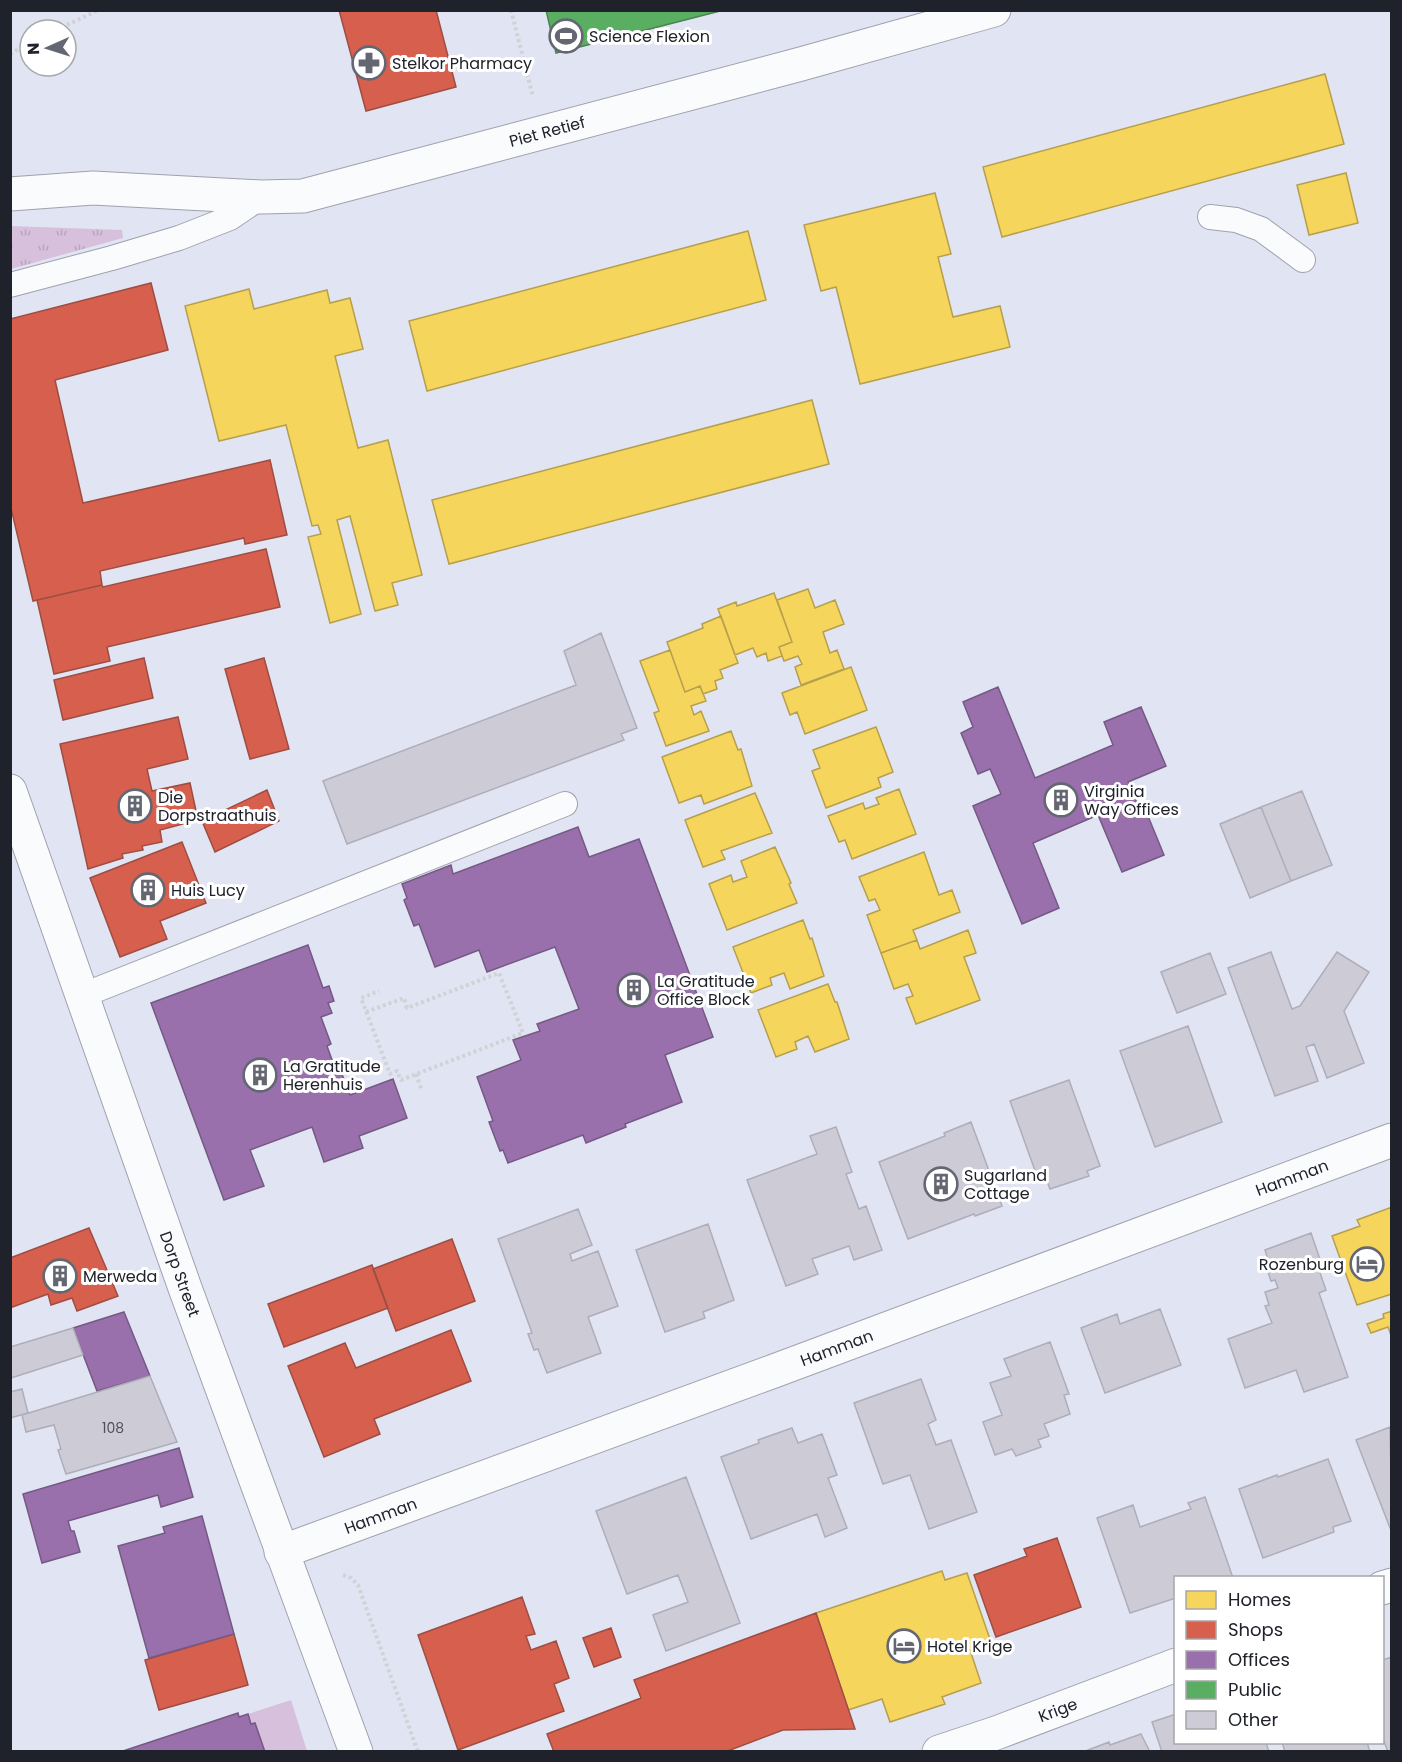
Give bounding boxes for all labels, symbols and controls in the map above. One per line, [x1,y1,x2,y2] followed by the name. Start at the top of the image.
[18,18,78,78] north arrow
[548,18,584,54] sports icon: Science Flexion
[589,25,710,48] place label: Science Flexion
[22,42,45,55] text: N
[351,45,387,81] pharmacy icon: Stelkor Pharmacy
[392,52,532,75] place label: Stelkor Pharmacy
[507,111,588,153] street label: Piet Retief
[1084,780,1179,821] place label: Virginia Way Offices
[1043,782,1079,818] building icon: Virginia Way Offices
[158,786,277,827] place label: Die Dorpstraathuis
[117,788,153,824] building icon: Die Dorpstraathuis
[130,872,166,908] building icon: Huis Lucy
[171,879,245,902] place label: Huis Lucy
[657,970,755,1011] place label: La Gratitude Office Block
[616,972,652,1008] building icon: La Gratitude Office Block
[283,1055,381,1096] place label: La Gratitude Herenhuis
[242,1057,278,1093] building icon: La Gratitude Herenhuis
[1252,1154,1332,1202] street label: Hamman
[964,1164,1047,1205] place label: Sugarland Cottage
[923,1166,959,1202] building icon: Sugarland Cottage
[154,1228,206,1320] street label: Dorp Street
[1349,1246,1385,1282] hotel icon: Rozenburg
[1259,1253,1344,1276] place label: Rozenburg
[42,1258,78,1294] building icon: Merweda
[83,1265,157,1288] place label: Merweda
[797,1324,876,1372] street label: Hamman
[102,1418,124,1438] house number: 108
[341,1492,420,1540] street label: Hamman
[1174,1576,1384,1744] legend
[1228,1587,1291,1612] text: Homes
[1228,1617,1283,1642] text: Shops
[886,1628,922,1664] hotel icon: Hotel Krige
[927,1635,1013,1658] place label: Hotel Krige
[1228,1647,1290,1672] text: Offices
[1228,1677,1282,1702] text: Public
[1035,1692,1081,1728] street label: Krige
[1228,1707,1278,1732] text: Other

